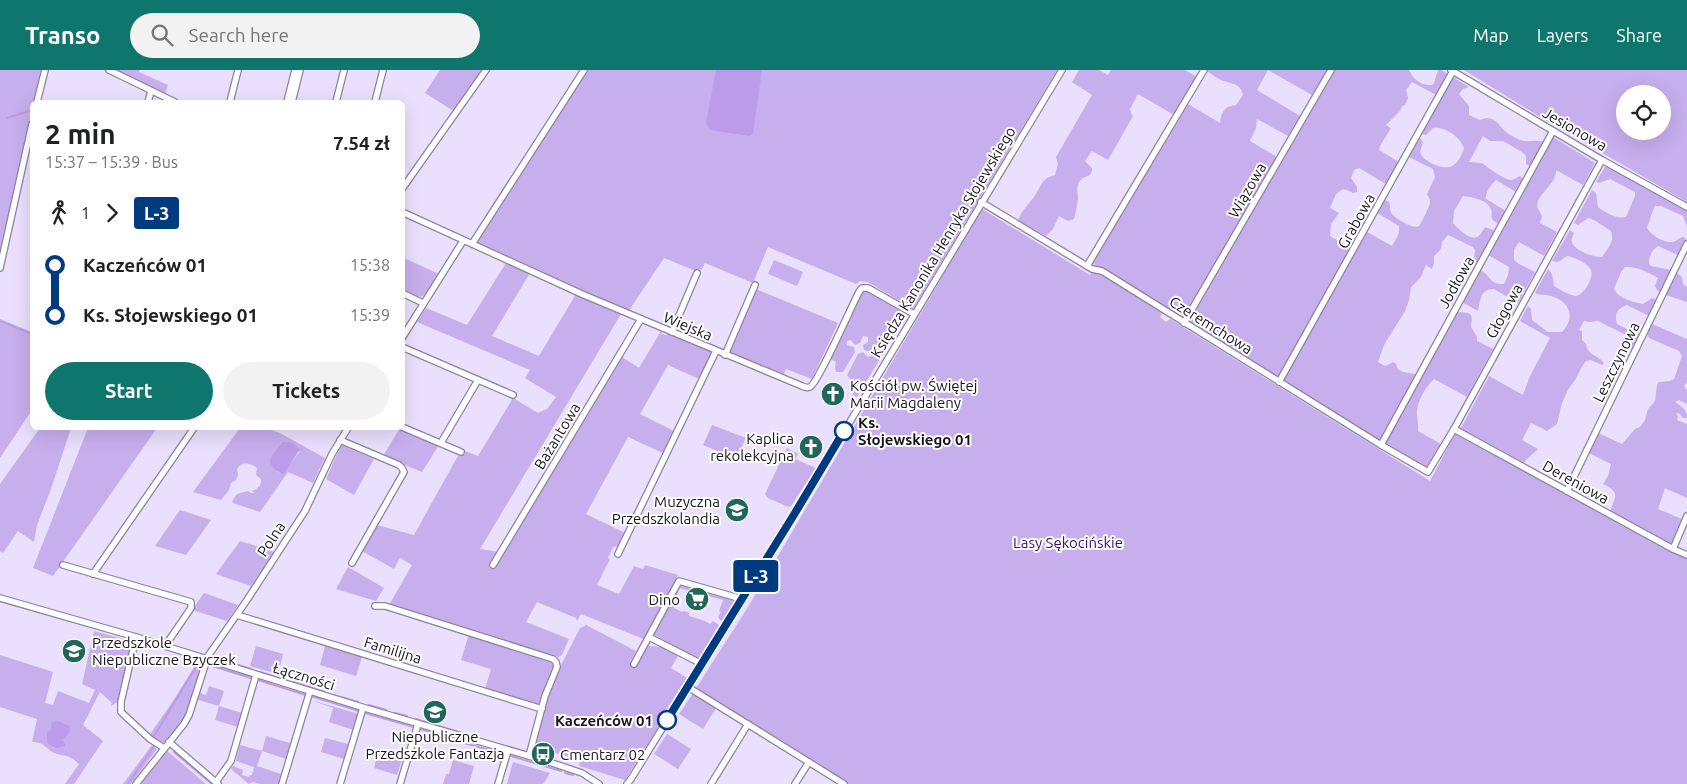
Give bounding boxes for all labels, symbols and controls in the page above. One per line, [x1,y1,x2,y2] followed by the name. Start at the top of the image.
[130,13,480,58] search box
[148,21,176,49] icon: search
[25,22,100,49] text: Transo
[188,24,289,46] text: Search here
[1473,25,1509,45] text: Map
[1537,25,1588,45] text: Layers
[1616,25,1662,45] text: Share
[1616,85,1671,140] map controls
[1616,85,1671,140] button: locate
[1540,104,1610,154] street label: Jesionowa
[45,118,116,149] text: 2 min
[867,123,1019,361] street label: Księdza Kanonika Henryka Słojewskiego
[333,132,390,154] text: 7.54 zł
[45,153,178,171] text: 15:37 – 15:39 · Bus
[1225,160,1269,220] street label: Wiązowa
[1334,191,1378,251] street label: Grabowa
[45,199,73,227] icon: walk
[98,199,126,227] icon: forward
[144,203,169,223] text: L-3
[81,204,90,222] text: 1
[1435,253,1477,311] street label: Jodłowa
[83,254,207,276] text: Kaczeńców 01
[350,256,390,274] text: 15:38
[1482,281,1526,341] street label: Głogowa
[1166,293,1256,357] street label: Czeremchowa
[83,304,258,326] text: Ks. Słojewskiego 01
[350,306,390,324] text: 15:39
[661,308,715,344] street label: Wiejska
[1589,319,1643,405] street label: Leszczynowa
[45,362,213,420] button: Start
[223,362,390,420] button: Tickets
[850,377,977,411] place label: Kościół pw. Świętej Marii Magdaleny
[820,381,846,407] church icon: Kościół pw. Świętej Marii Magdaleny
[531,400,583,472] street label: Bażantowa
[858,414,972,448] place label: Ks. Słojewskiego 01
[834,421,854,441] marker: Ks. Słojewskiego 01
[710,430,794,464] place label: Kaplica rekolekcyjna
[798,434,824,460] church icon: Kaplica rekolekcyjna
[1540,457,1612,507] street label: Dereniowa
[612,493,720,527] place label: Muzyczna Przedszkolandia
[724,497,750,523] school or university icon: Muzyczna Przedszkolandia
[254,519,288,559] street label: Polna
[1013,534,1123,551] park label: Lasy Sękocińskie
[727,560,785,592] line badge: L-3
[743,566,769,586] text: L-3
[684,586,710,612] supermarket icon: Dino
[648,591,680,608] place label: Dino
[362,633,424,667] street label: Familijna
[92,634,236,668] place label: Przedszkole Niepubliczne Bzyczek
[61,638,87,664] school or university icon: Przedszkole Niepubliczne Bzyczek
[271,659,337,693] street label: Łączności
[422,699,448,725] school or university icon: Niepubliczne Przedszkole Fantazja
[657,710,677,730] marker: Kaczeńców 01
[555,712,653,729] place label: Kaczeńców 01
[365,728,505,762] place label: Niepubliczne Przedszkole Fantazja
[530,741,556,767] bus stop icon: Cmentarz 02
[560,746,646,763] place label: Cmentarz 02

